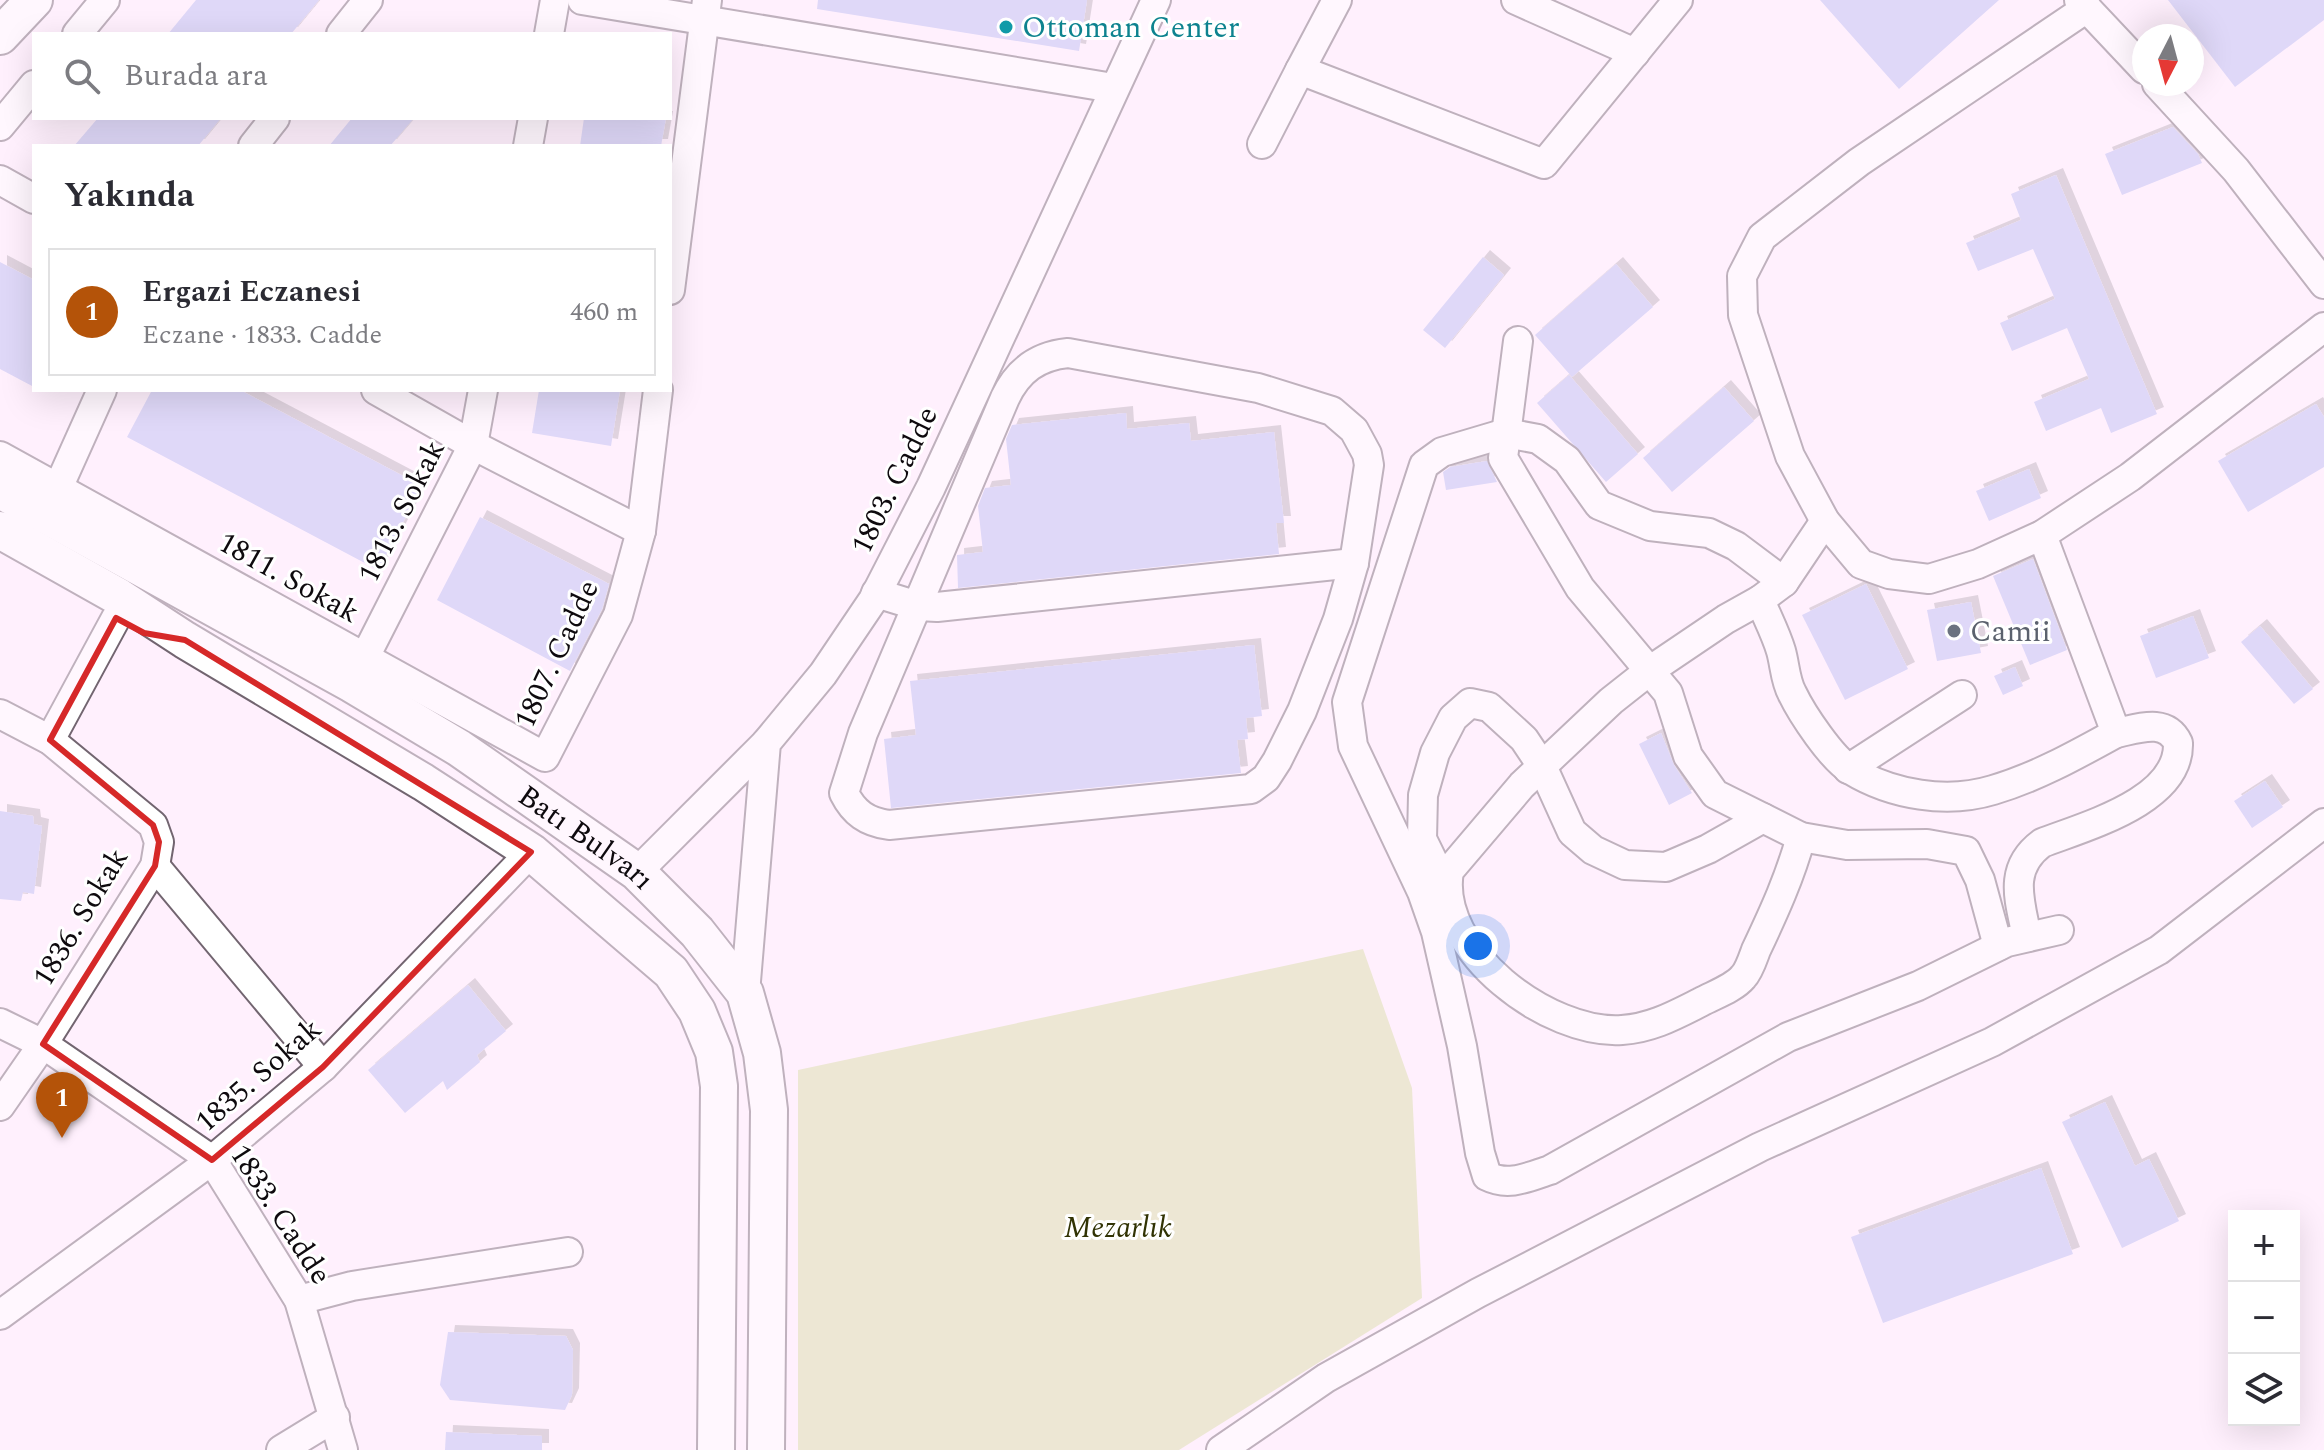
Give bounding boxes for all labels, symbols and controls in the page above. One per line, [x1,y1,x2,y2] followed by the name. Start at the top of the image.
[1022,5,1240,51] place label: Ottoman Center
[997,18,1015,36] marker: Ottoman Center
[2132,24,2204,96] north arrow
[32,32,672,120] search box
[124,53,268,99] text: Burada ara
[60,54,104,98] icon: search
[64,170,195,222] text: Yakında
[142,269,361,315] text: Ergazi Eczanesi
[85,292,99,332] text: 1
[570,292,638,332] text: 460 m
[142,315,382,355] text: Eczane · 1833. Cadde
[839,399,951,562] street label: 1803. Cadde
[346,432,458,591] street label: 1813. Sokak
[209,520,368,636] street label: 1811. Sokak
[502,572,611,736] street label: 1807. Cadde
[1970,609,2051,655] place label: Camii
[1945,622,1963,640] marker: Camii
[508,774,665,901] street label: Batı Bulvarı
[21,839,141,996] street label: 1836. Sokak
[1458,926,1498,966] your location
[185,1007,332,1144] street label: 1835. Sokak
[36,1072,88,1138] pin: 1
[217,1135,343,1294] street label: 1833. Cadde
[1064,1205,1172,1251] park label: Mezarlık
[2228,1210,2300,1426] map controls
[2228,1210,2300,1282] button: +
[2228,1282,2300,1354] button: −
[2228,1354,2300,1426] button: layers

